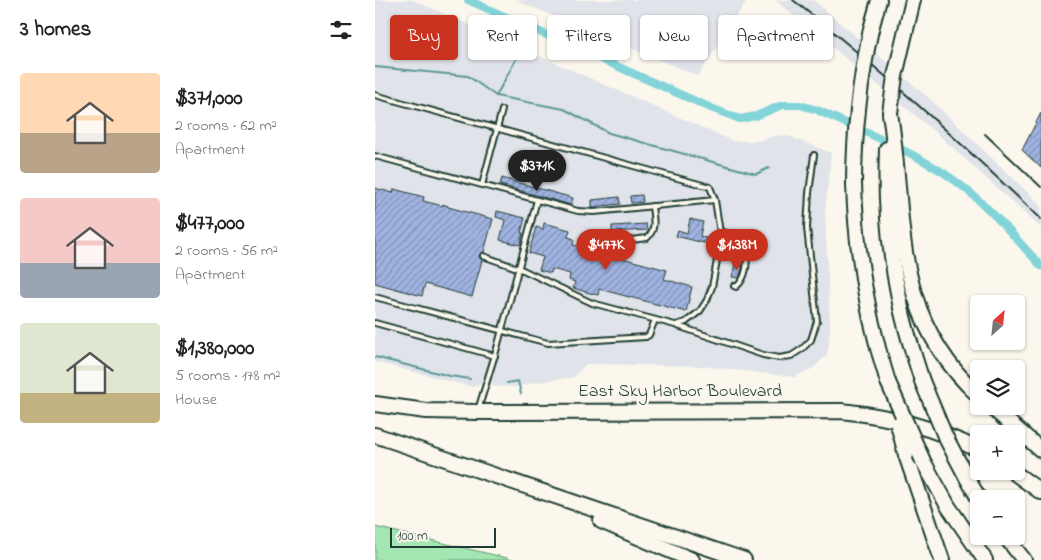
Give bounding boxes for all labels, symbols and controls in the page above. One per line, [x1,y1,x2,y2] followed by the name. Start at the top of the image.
[20,15,91,45] text: 3 homes
[390,15,458,60] chip: Buy
[468,15,537,60] chip: Rent
[547,15,630,60] chip: Filters
[640,15,708,60] chip: New
[718,15,833,60] chip: Apartment
[327,16,355,44] icon: filters
[175,84,243,114] text: $371,000
[60,93,120,153] icon: home
[175,114,277,138] text: 2 rooms · 62 m²
[175,138,245,162] text: Apartment
[502,150,572,192] pin: $371K
[519,154,555,178] text: $371K
[175,209,245,239] text: $477,000
[60,218,120,278] icon: home
[571,228,641,271] pin: $477K
[696,228,778,271] pin: $1.38M
[587,233,625,257] text: $477K
[717,233,757,257] text: $1.38M
[175,239,278,263] text: 2 rooms · 56 m²
[175,263,245,287] text: Apartment
[970,295,1025,350] north arrow
[970,295,1025,545] map controls
[175,334,254,364] text: $1,380,000
[60,343,120,403] icon: home
[970,360,1025,415] button: layers
[175,364,281,388] text: 5 rooms · 178 m²
[578,379,782,405] street label: East Sky Harbor Boulevard
[175,388,217,412] text: House
[970,425,1025,480] button: +
[970,490,1025,545] button: −
[390,525,496,548] scale bar
[397,526,428,547] text: 100 m

